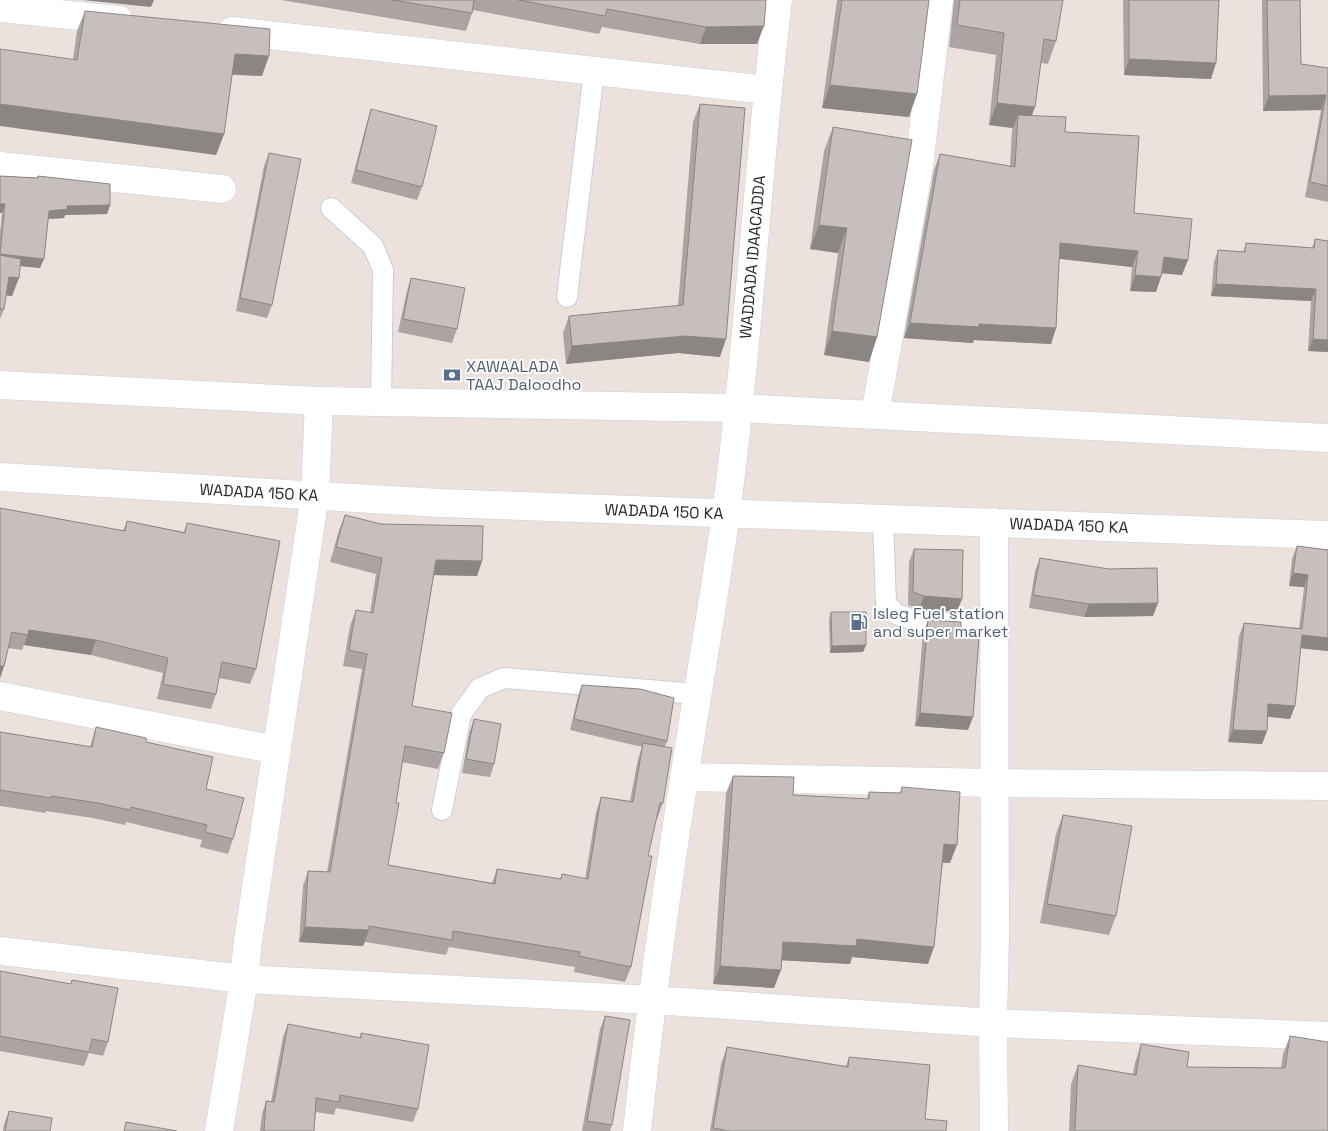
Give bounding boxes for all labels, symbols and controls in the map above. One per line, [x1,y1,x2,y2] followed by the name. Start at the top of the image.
[735,174,770,340] street label: WADDADA IDAACADDA
[466,356,581,395] place label: XAWAALADA TAAJ Daloodho
[442,365,462,385] bank icon: XAWAALADA TAAJ Daloodho
[199,479,319,506] street label: WADADA 150 KA
[604,499,724,524] street label: WADADA 150 KA
[1009,513,1129,538] street label: WADADA 150 KA
[873,603,1008,642] place label: Isleg Fuel station and super market
[849,612,869,632] fuel station icon: Isleg Fuel station and super market

